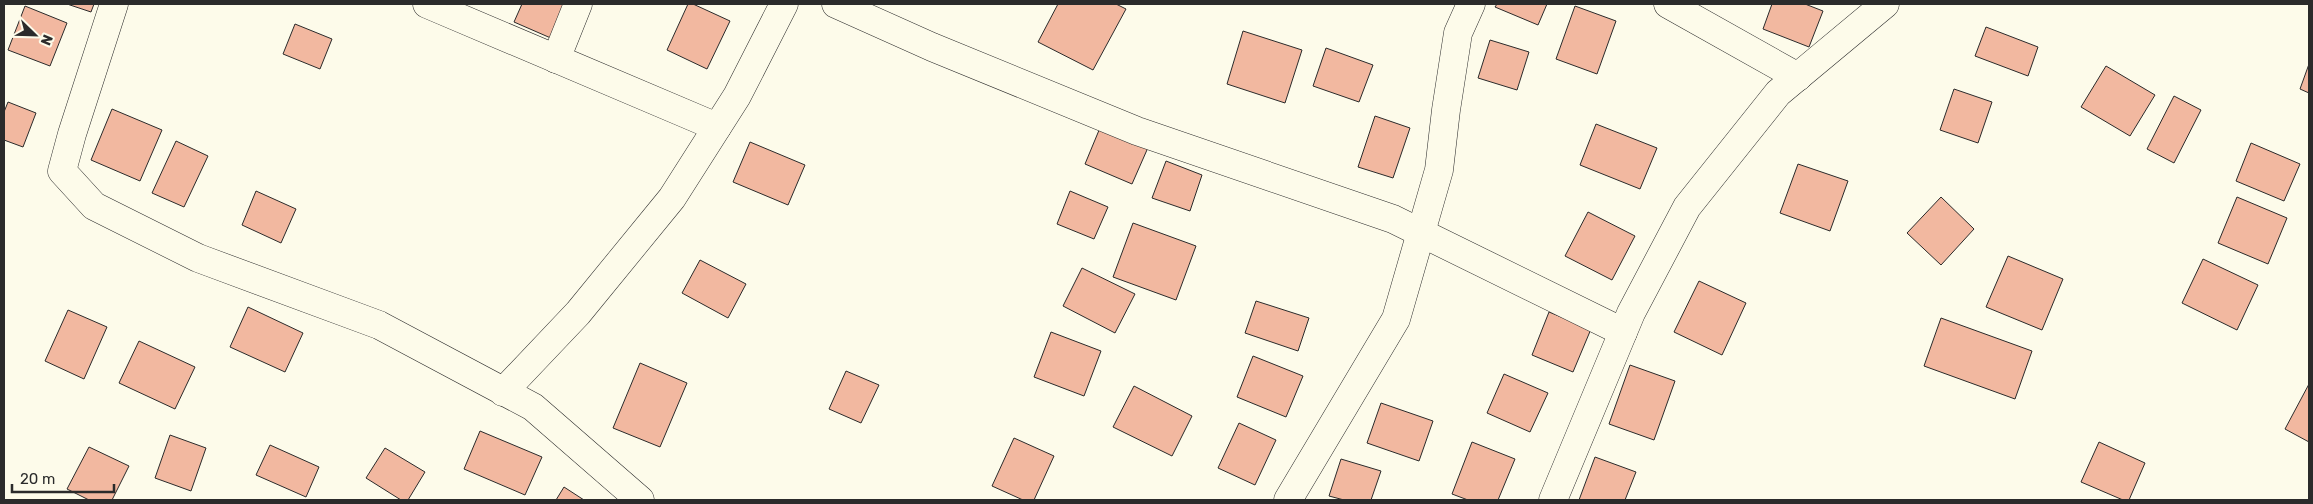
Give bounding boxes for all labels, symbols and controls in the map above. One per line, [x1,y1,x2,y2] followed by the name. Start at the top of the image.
[10,10,60,60] north arrow
[37,32,56,48] text: N
[12,462,115,494] scale bar
[20,470,55,488] text: 20 m

